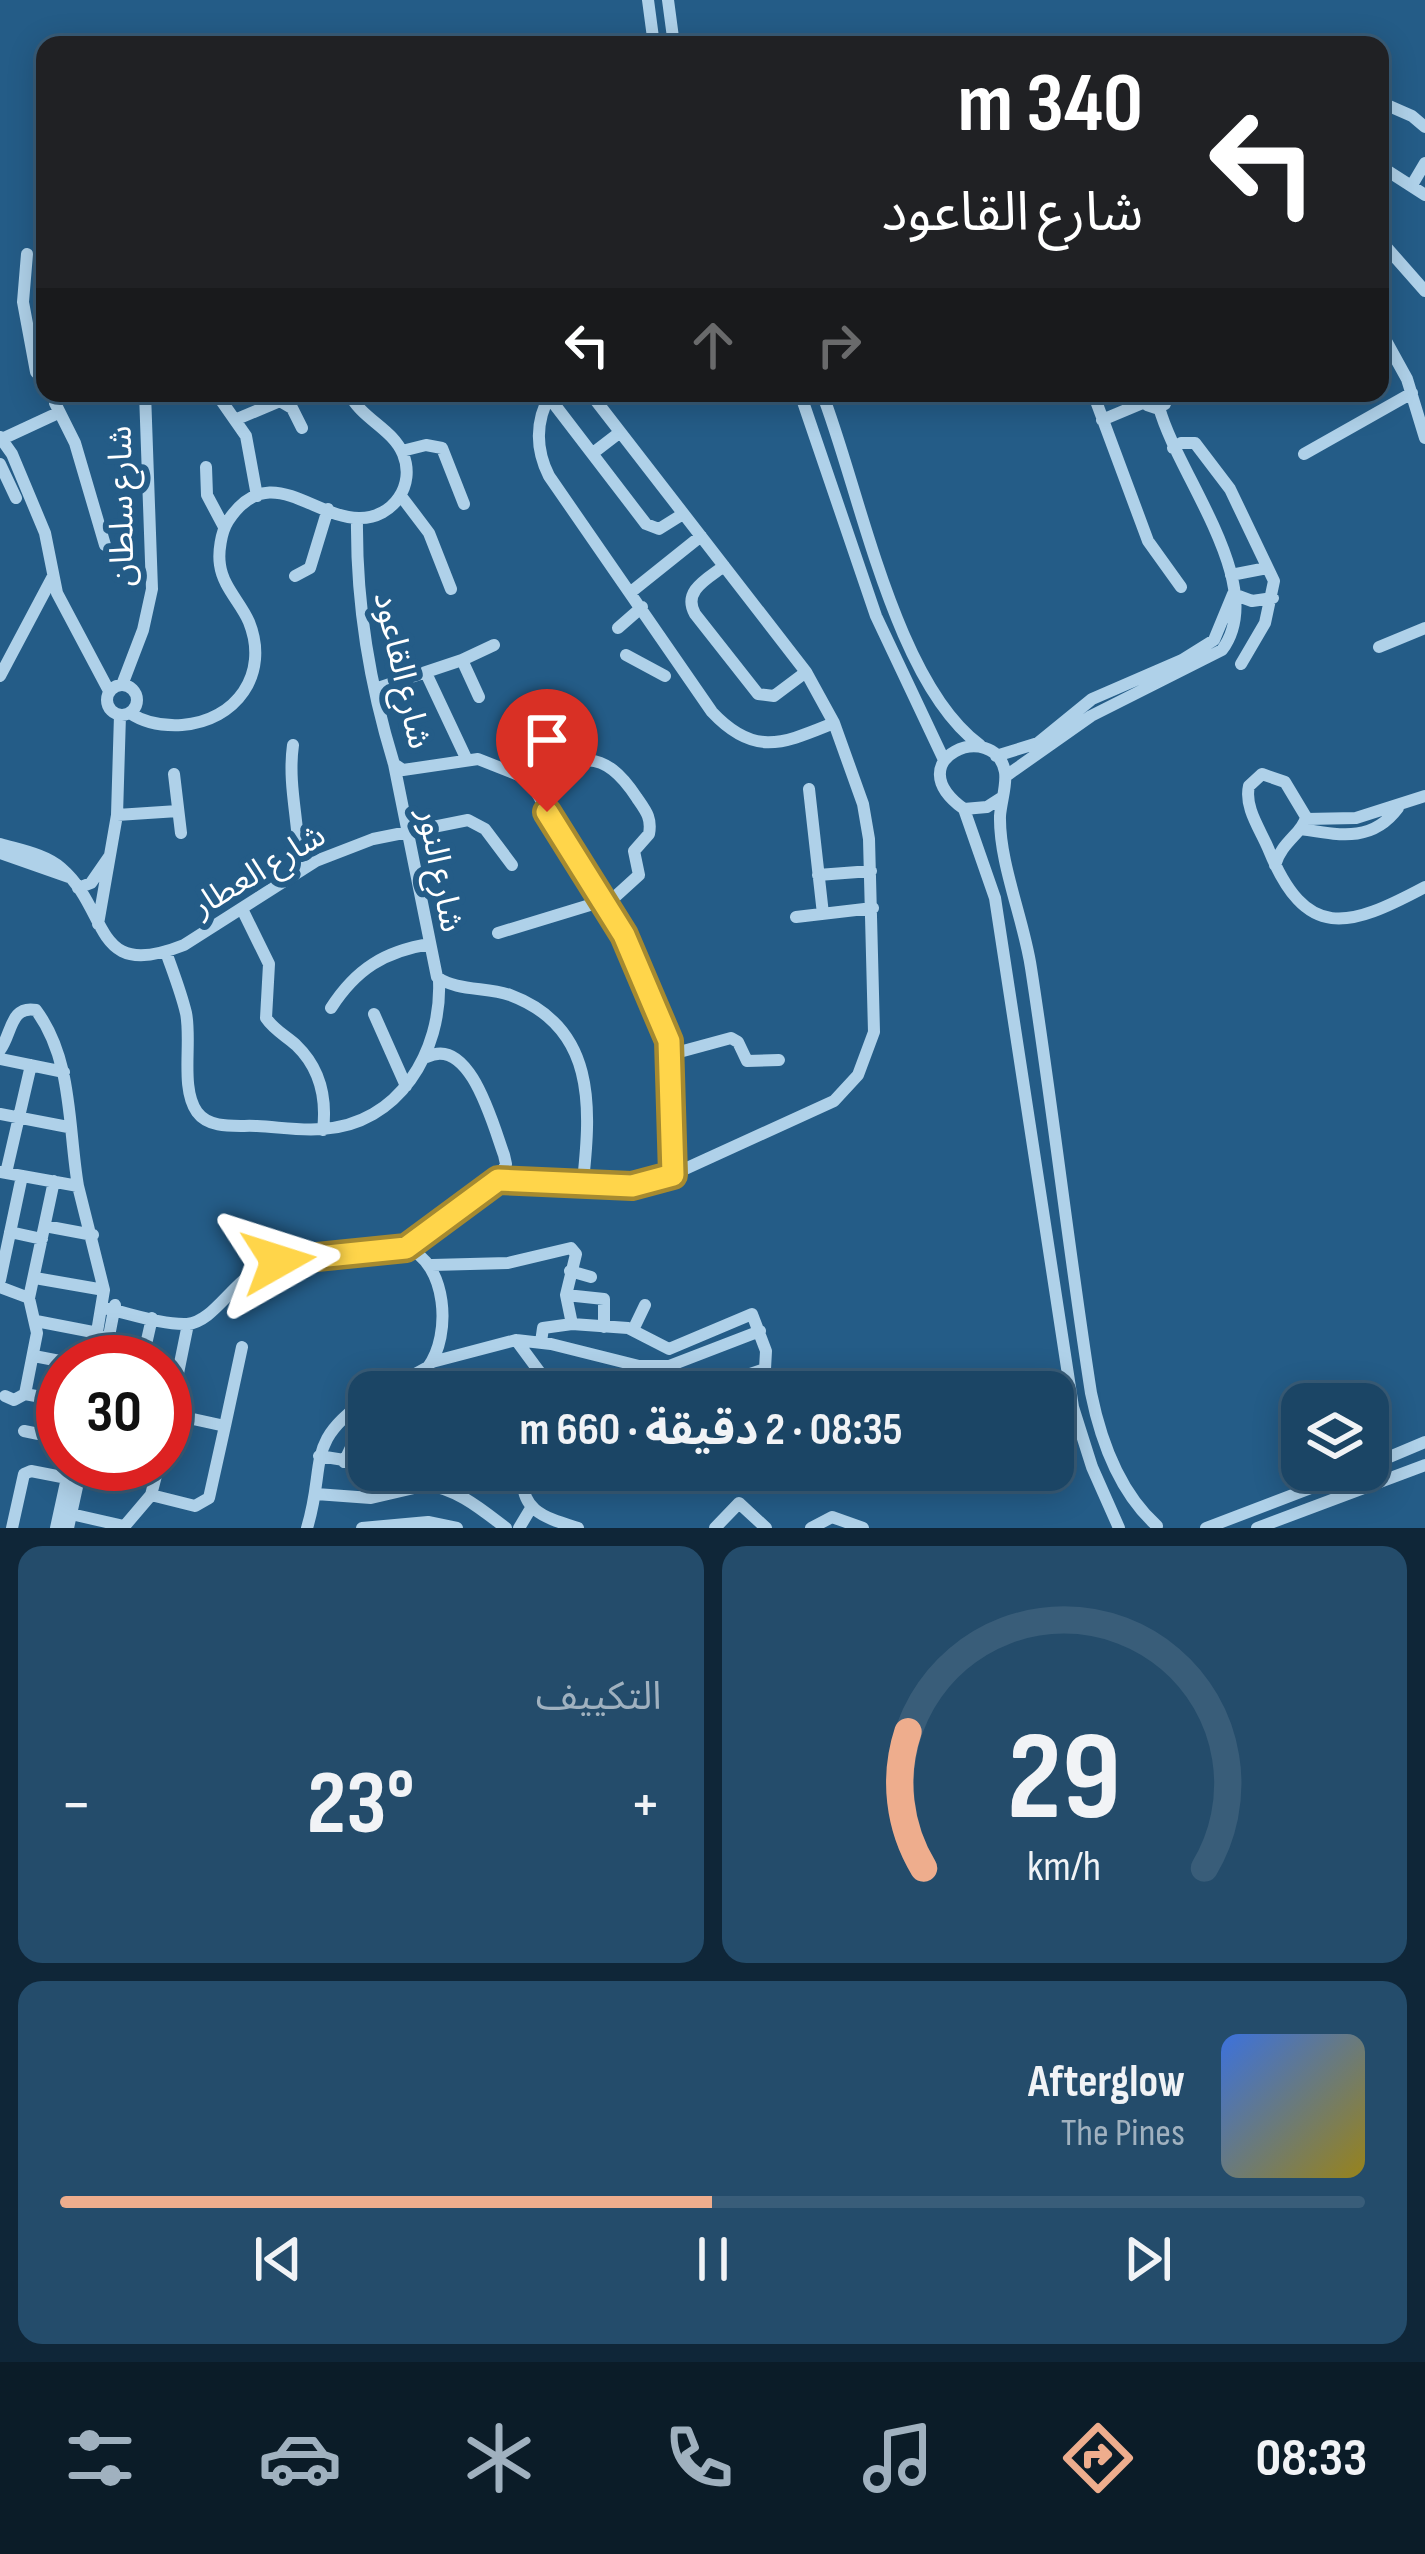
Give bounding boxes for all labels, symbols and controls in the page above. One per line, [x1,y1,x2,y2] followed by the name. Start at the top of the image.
[957,54,1143,155] text: 340 m
[1185,84,1341,240] icon: left
[881,181,1143,246] text: شارع القاعود
[554,312,620,378] icon: left
[680,312,746,378] icon: ahead
[806,312,872,378] icon: right
[101,425,146,587] street label: شارع سلطان
[362,588,440,754] street label: شارع القاعود
[496,689,598,812] pin
[514,707,580,773] icon: arrive
[405,804,472,936] street label: شارع النور
[184,815,334,929] street label: شارع العطار
[215,1198,341,1324] position arrow
[36,1335,192,1491] speed limit sign: 30
[1281,1383,1389,1491] map controls
[1281,1383,1389,1491] button: layers
[520,1403,902,1458] text: 08:35 · 2 دقيقة · 660 m
[536,1674,662,1721] text: التكييف
[1007,1705,1121,1854] text: 29
[307,1751,415,1859] text: 23°
[60,1766,92,1845] text: −
[629,1766,662,1845] text: +
[1027,1840,1101,1892] text: km/h
[1028,2055,1185,2110] text: Afterglow
[1061,2110,1185,2157] text: The Pines
[245,2226,311,2292] icon: previous
[680,2226,746,2292] icon: pause
[1115,2226,1181,2292] icon: next
[58,2416,142,2500] icon: filters
[258,2416,342,2500] icon: car
[457,2416,541,2500] icon: climate
[657,2416,741,2500] icon: phone
[856,2416,940,2500] icon: music
[1056,2416,1140,2500] icon: directions
[1256,2426,1367,2491] text: 08:33

